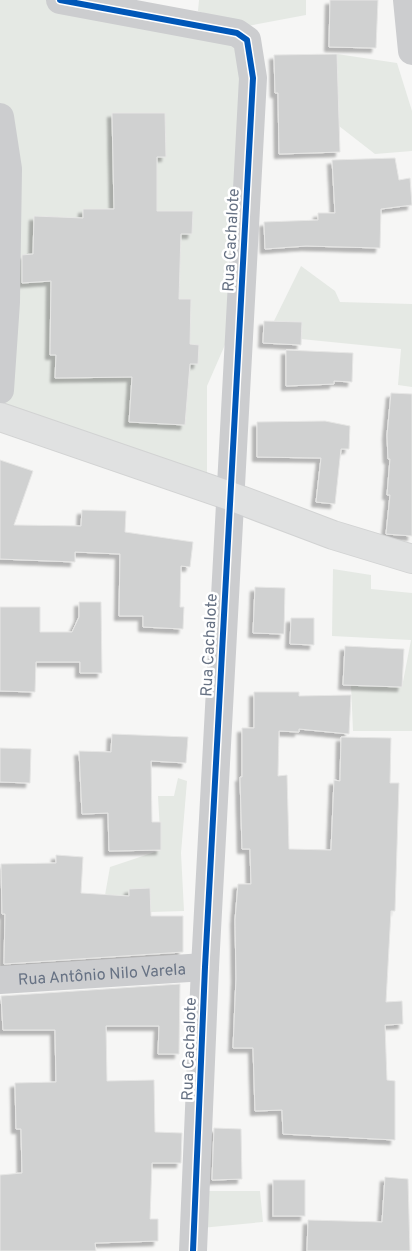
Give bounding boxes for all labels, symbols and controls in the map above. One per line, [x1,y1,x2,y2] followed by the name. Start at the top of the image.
[219,188,245,292] street label: Rua Cachalote
[197,593,223,697] street label: Rua Cachalote
[17,960,186,991] street label: Rua Antônio Nilo Varela
[178,997,202,1101] street label: Rua Cachalote

